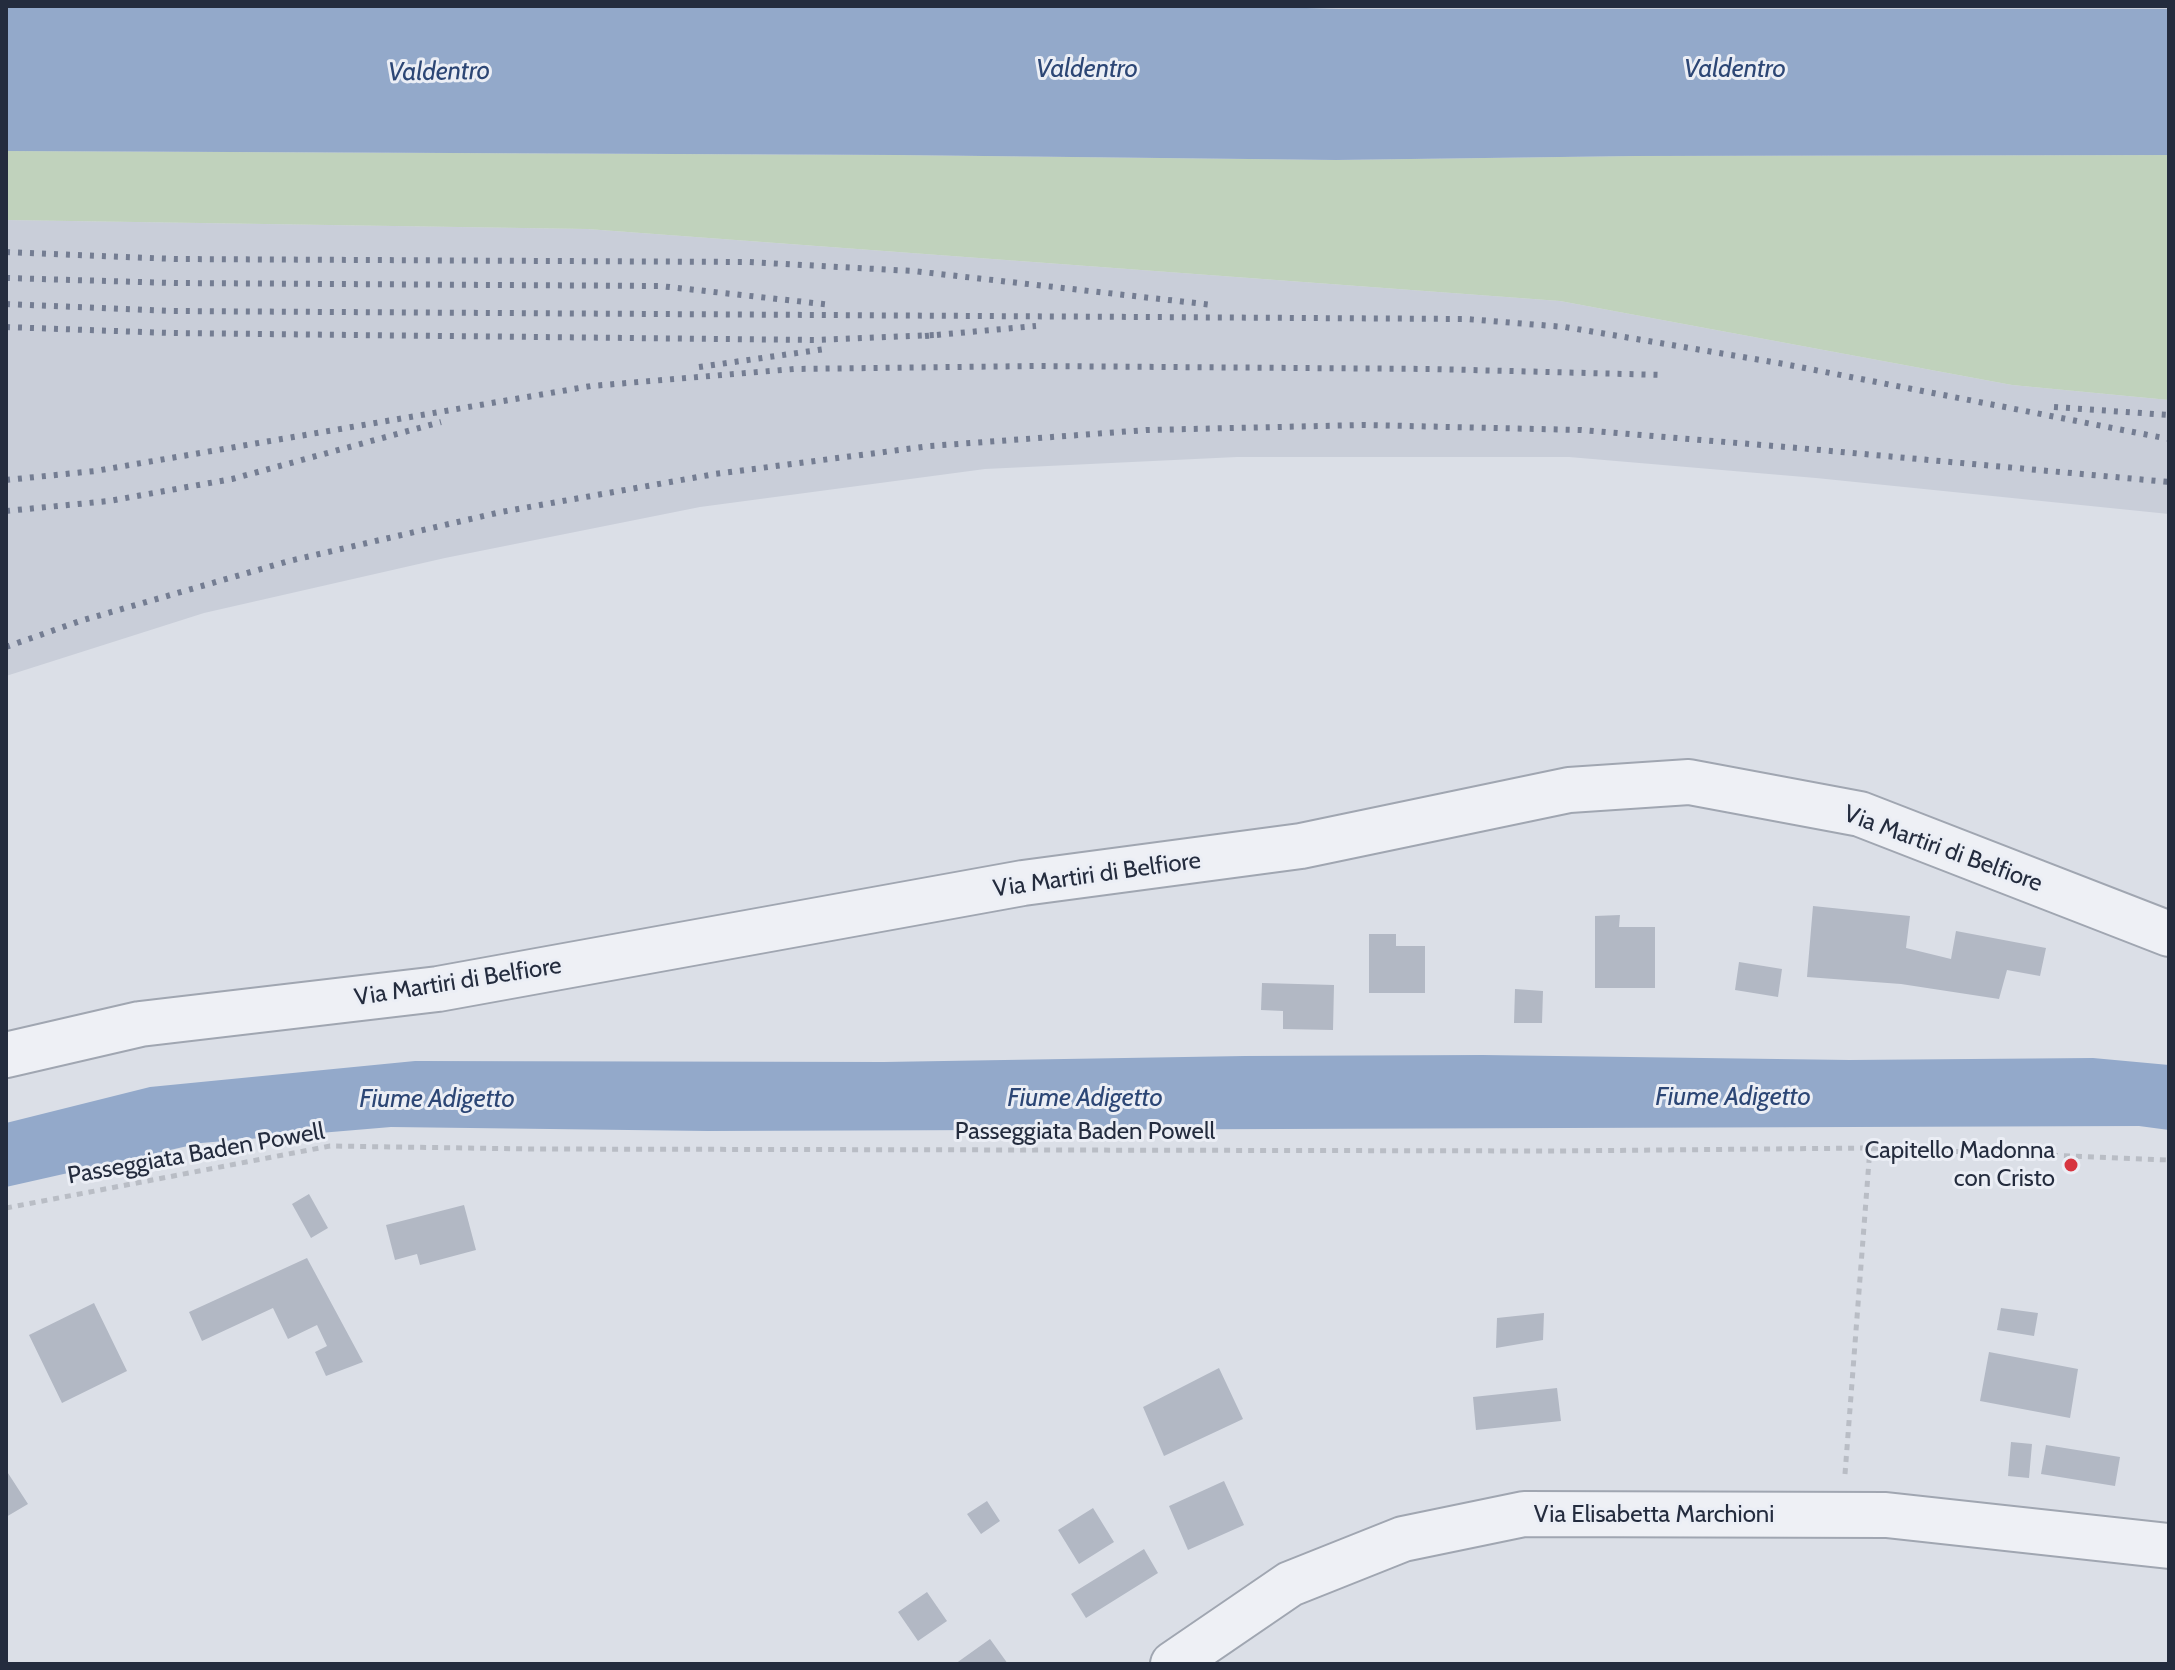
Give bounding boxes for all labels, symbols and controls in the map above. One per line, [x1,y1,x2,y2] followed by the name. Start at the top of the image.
[1036,53,1138,85] water label: Valdentro
[1684,53,1786,85] water label: Valdentro
[388,56,490,88] water label: Valdentro
[1840,800,2046,898] street label: Via Martiri di Belfiore
[991,846,1203,904] street label: Via Martiri di Belfiore
[352,951,564,1013] street label: Via Martiri di Belfiore
[1655,1081,1811,1113] water label: Fiume Adigetto
[1007,1082,1163,1114] water label: Fiume Adigetto
[359,1083,515,1115] water label: Fiume Adigetto
[65,1117,327,1191] street label: Passeggiata Baden Powell
[955,1118,1215,1146] street label: Passeggiata Baden Powell
[1864,1137,2055,1193] place label: Capitello Madonna con Cristo
[2062,1156,2080,1174] marker: Capitello Madonna con Cristo
[1534,1501,1774,1529] street label: Via Elisabetta Marchioni

